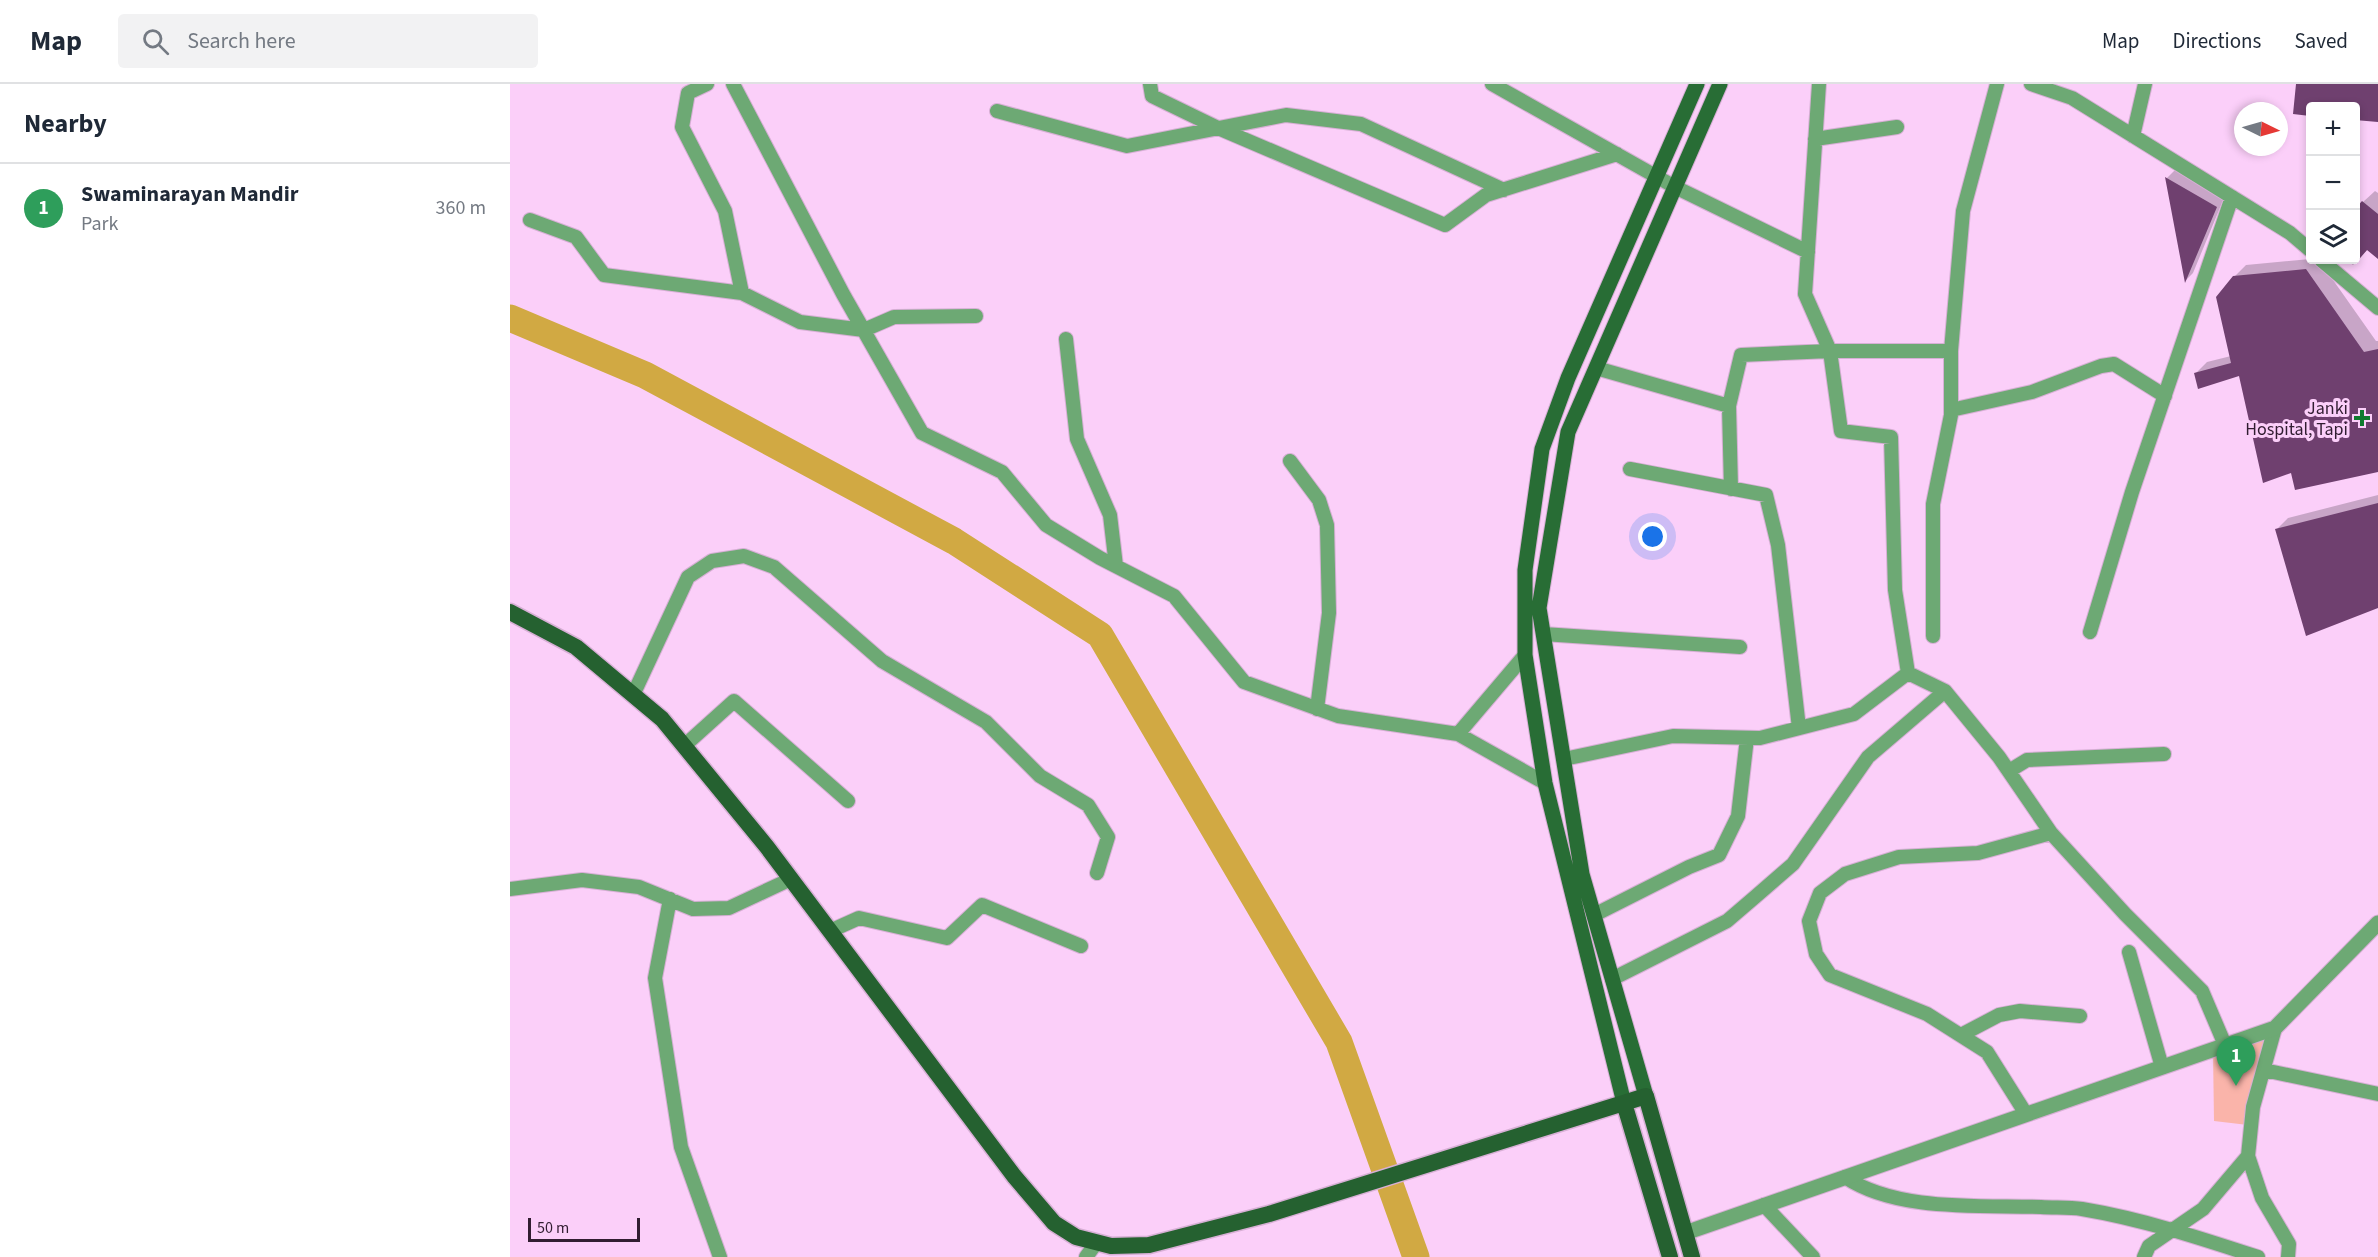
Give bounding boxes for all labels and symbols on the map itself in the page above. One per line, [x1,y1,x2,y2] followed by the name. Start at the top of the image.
[2234,102,2288,156] north arrow
[2245,396,2348,442] place label: Janki Hospital, Tapi
[2353,409,2371,427] marker: Janki Hospital, Tapi
[1638,522,1667,551] your location
[2216,1036,2256,1086] pin: 1
[528,1215,640,1242] scale bar

